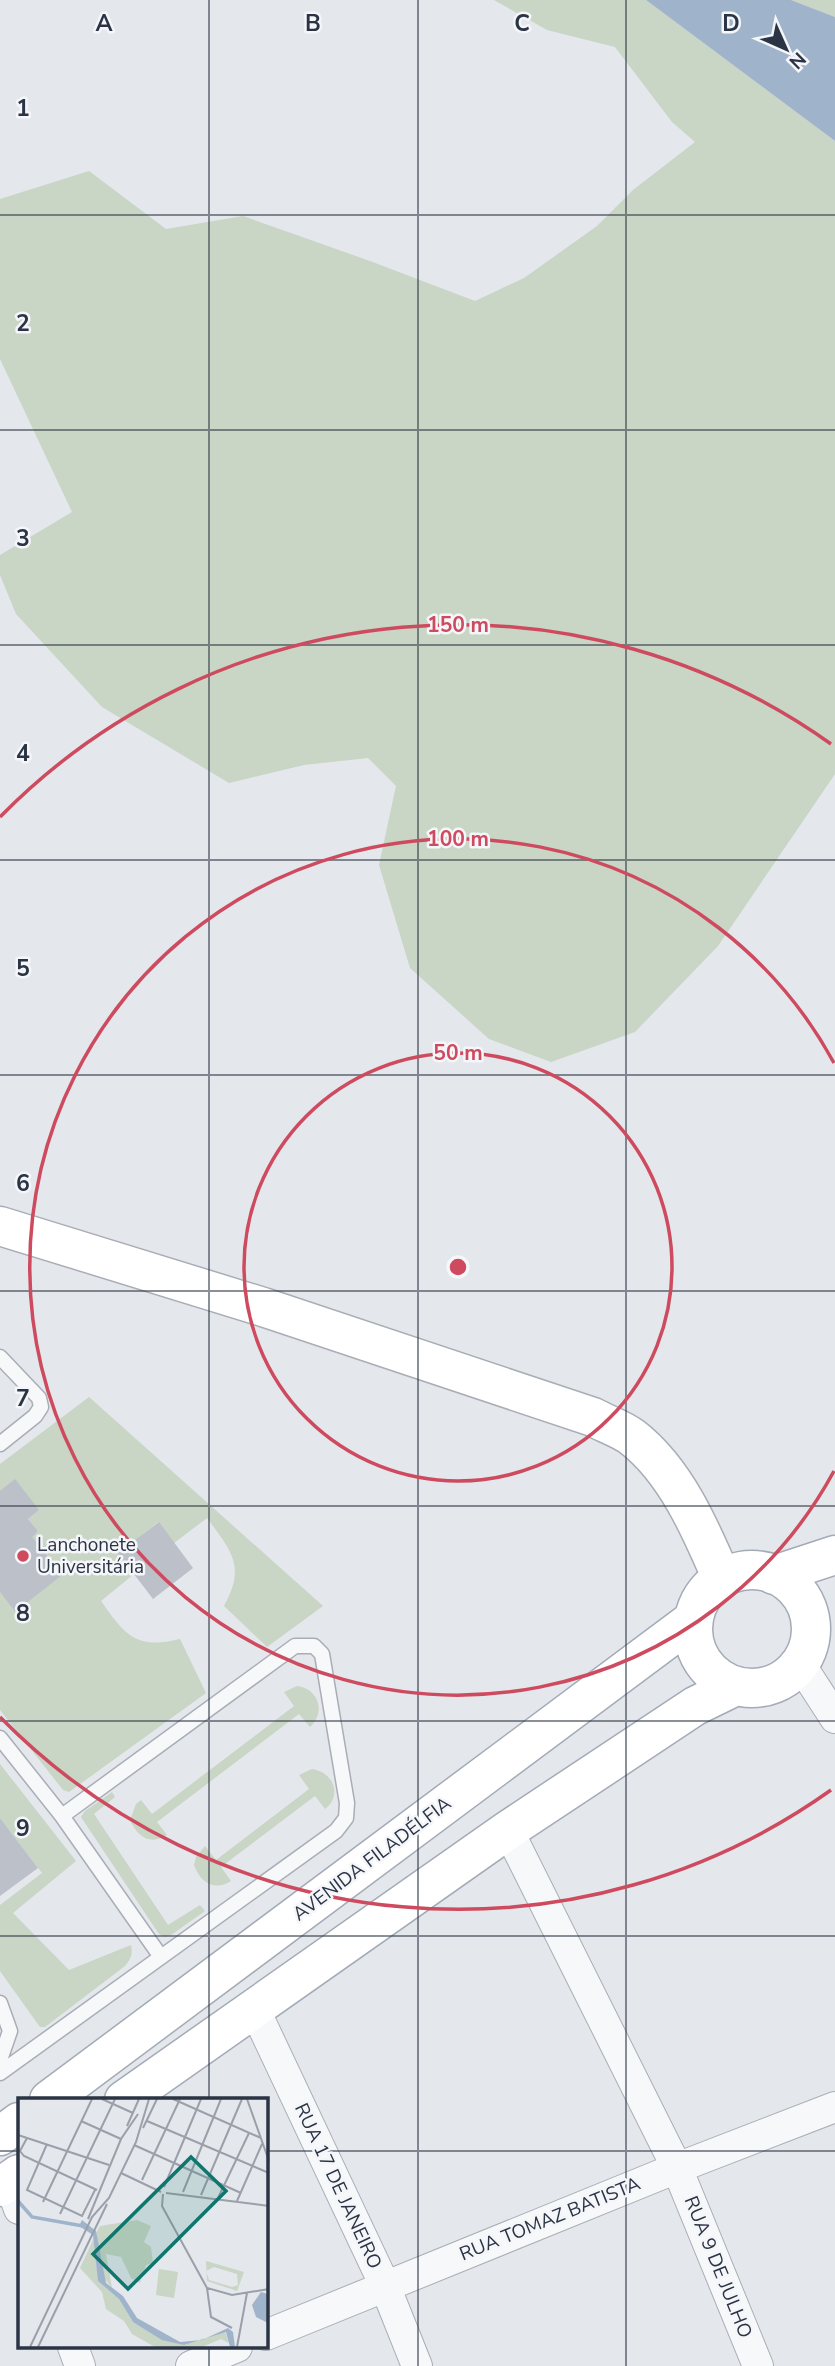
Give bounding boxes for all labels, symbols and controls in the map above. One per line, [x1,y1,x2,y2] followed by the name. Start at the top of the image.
[95,8,113,39] text: A
[305,8,321,39] text: B
[514,8,530,39] text: C
[722,8,740,39] text: D
[751,14,821,84] north arrow
[783,46,812,75] text: N
[16,93,30,124] text: 1
[16,308,30,339] text: 2
[16,523,30,554] text: 3
[427,611,489,639] text: 150 m
[16,738,30,769] text: 4
[427,825,489,853] text: 100 m
[16,953,30,984] text: 5
[433,1039,483,1067] text: 50 m
[16,1168,30,1199] text: 6
[446,1255,470,1279] centre of rings
[16,1383,30,1414] text: 7
[37,1532,144,1580] place label: Lanchonete Universitária
[15,1548,31,1564] marker: Lanchonete Universitária
[16,1598,30,1629] text: 8
[287,1791,457,1927] street label: AVENIDA FILADÉLFIA
[16,1813,30,1844] text: 9
[18,2098,268,2348] inset map
[288,2099,388,2273] street label: RUA 17 DE JANEIRO
[456,2171,644,2267] street label: RUA TOMAZ BATISTA
[678,2192,758,2342] street label: RUA 9 DE JULHO

